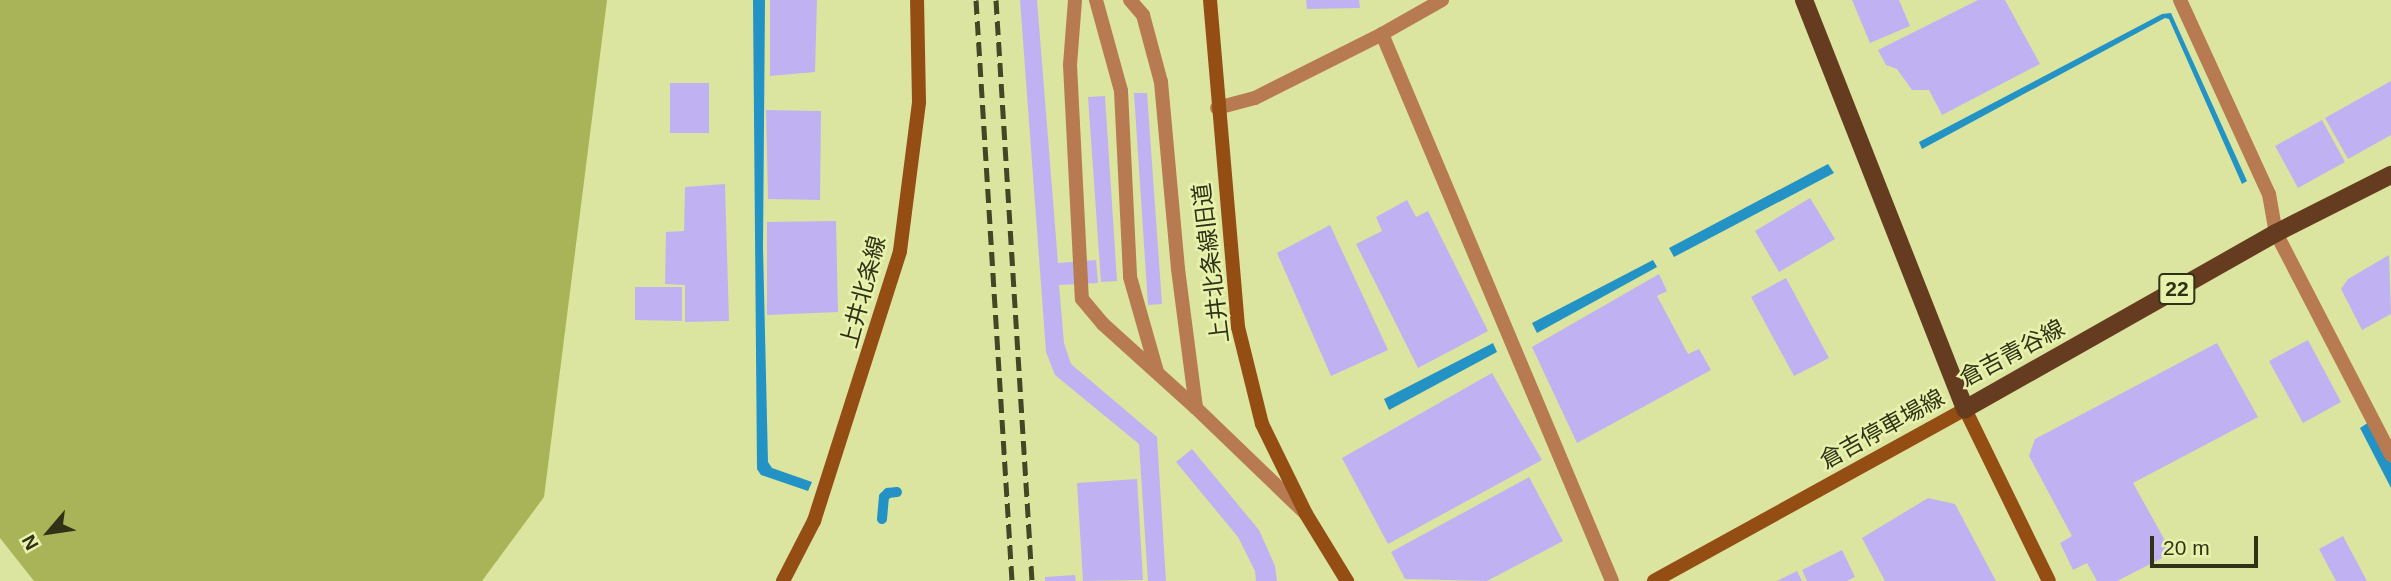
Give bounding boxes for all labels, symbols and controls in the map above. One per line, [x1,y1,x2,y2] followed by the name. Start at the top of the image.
[1187,181,1235,345] street label: 上井北条線旧道
[835,233,891,351] street label: 上井北条線
[2158,272,2196,306] road number: 22
[1955,314,2069,392] street label: 倉吉青谷線
[1815,383,1949,475] street label: 倉吉停車場線
[14,497,84,567] north arrow
[2153,522,2262,566] scale bar
[18,531,43,554] text: N
[2163,536,2210,559] text: 20 m

